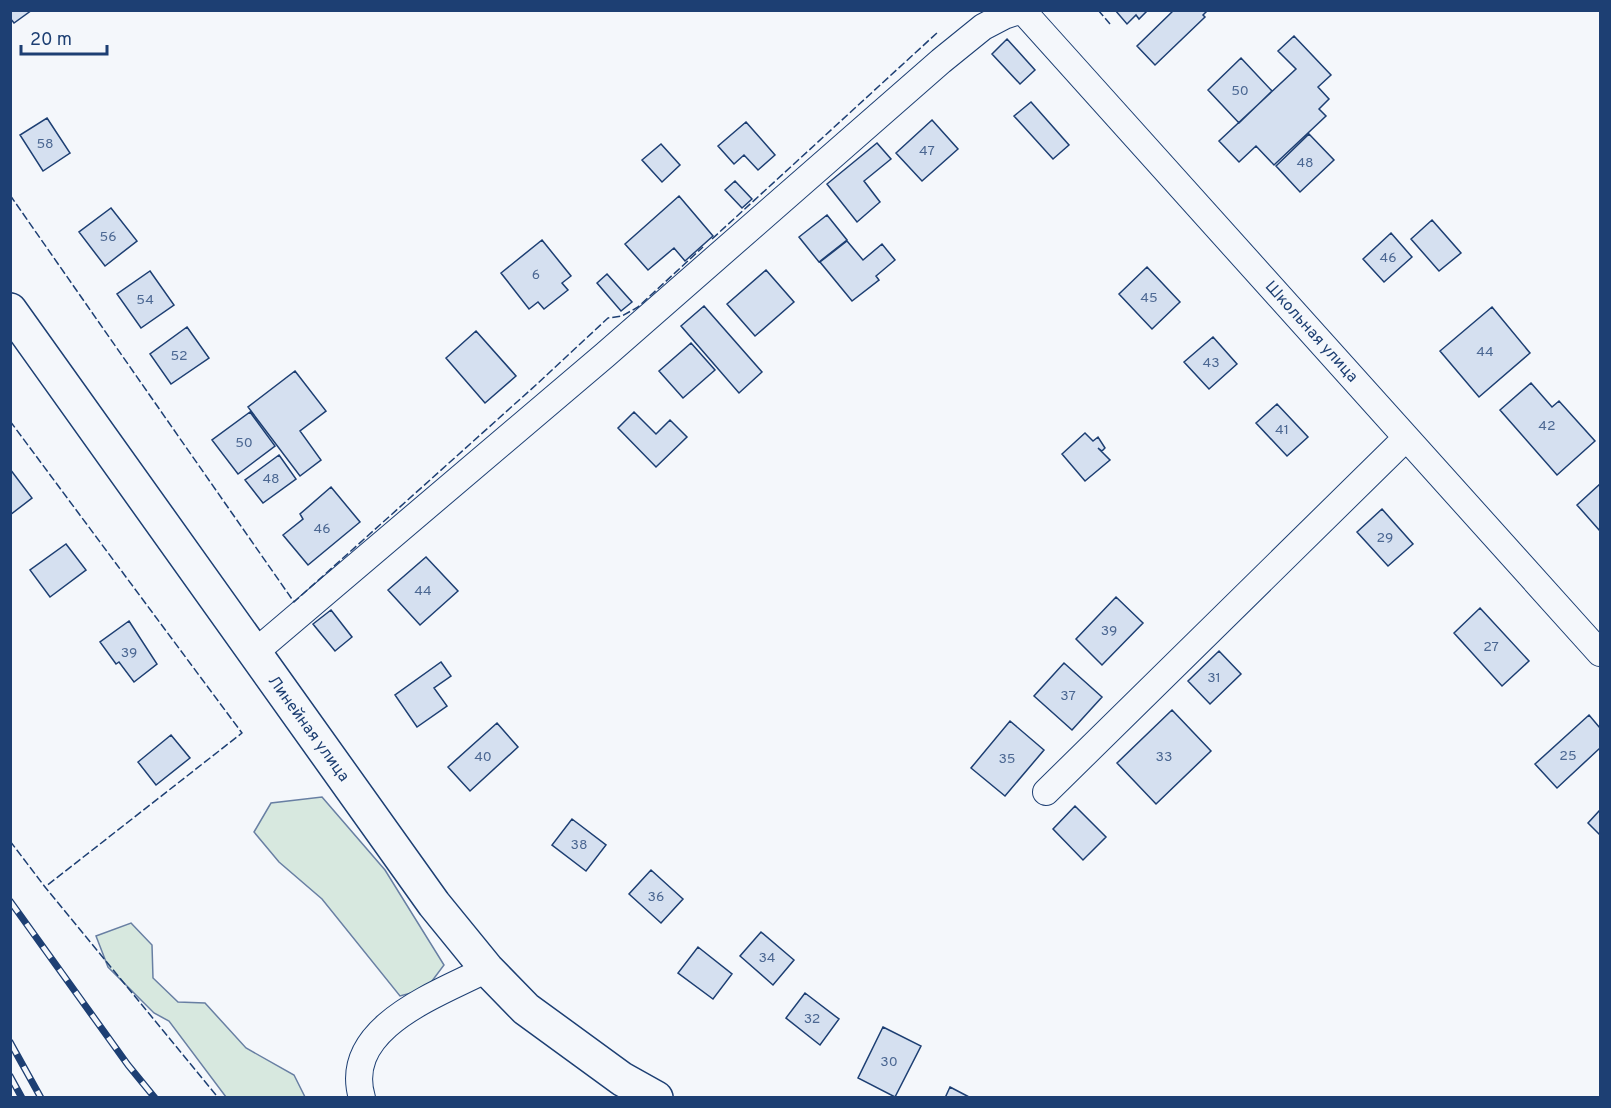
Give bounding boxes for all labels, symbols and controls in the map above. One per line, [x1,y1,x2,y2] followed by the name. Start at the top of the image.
[21,18,106,56] scale bar
[30,29,72,52] text: 20 m
[1231,83,1249,100] house number: 50
[36,136,54,153] house number: 58
[919,143,935,160] house number: 47
[1296,155,1314,172] house number: 48
[99,229,117,246] house number: 56
[1379,250,1397,267] house number: 46
[532,267,540,284] house number: 6
[1260,277,1362,387] street label: Школьная улица
[1140,290,1158,307] house number: 45
[136,292,154,309] house number: 54
[1476,344,1494,361] house number: 44
[170,348,188,365] house number: 52
[1202,355,1220,372] house number: 43
[1538,418,1556,435] house number: 42
[1275,422,1289,439] house number: 41
[235,435,253,452] house number: 50
[262,471,280,488] house number: 48
[313,521,331,538] house number: 46
[1377,530,1393,547] house number: 29
[414,583,432,600] house number: 44
[1101,623,1117,640] house number: 39
[1483,639,1499,656] house number: 27
[121,645,137,662] house number: 39
[1207,670,1221,687] house number: 31
[263,672,353,786] street label: Линейная улица
[1060,688,1076,705] house number: 37
[1559,748,1577,765] house number: 25
[474,749,492,766] house number: 40
[1156,749,1172,766] house number: 33
[998,751,1016,768] house number: 35
[571,837,587,854] house number: 38
[648,889,664,906] house number: 36
[758,950,776,967] house number: 34
[804,1011,820,1028] house number: 32
[880,1054,898,1071] house number: 30

